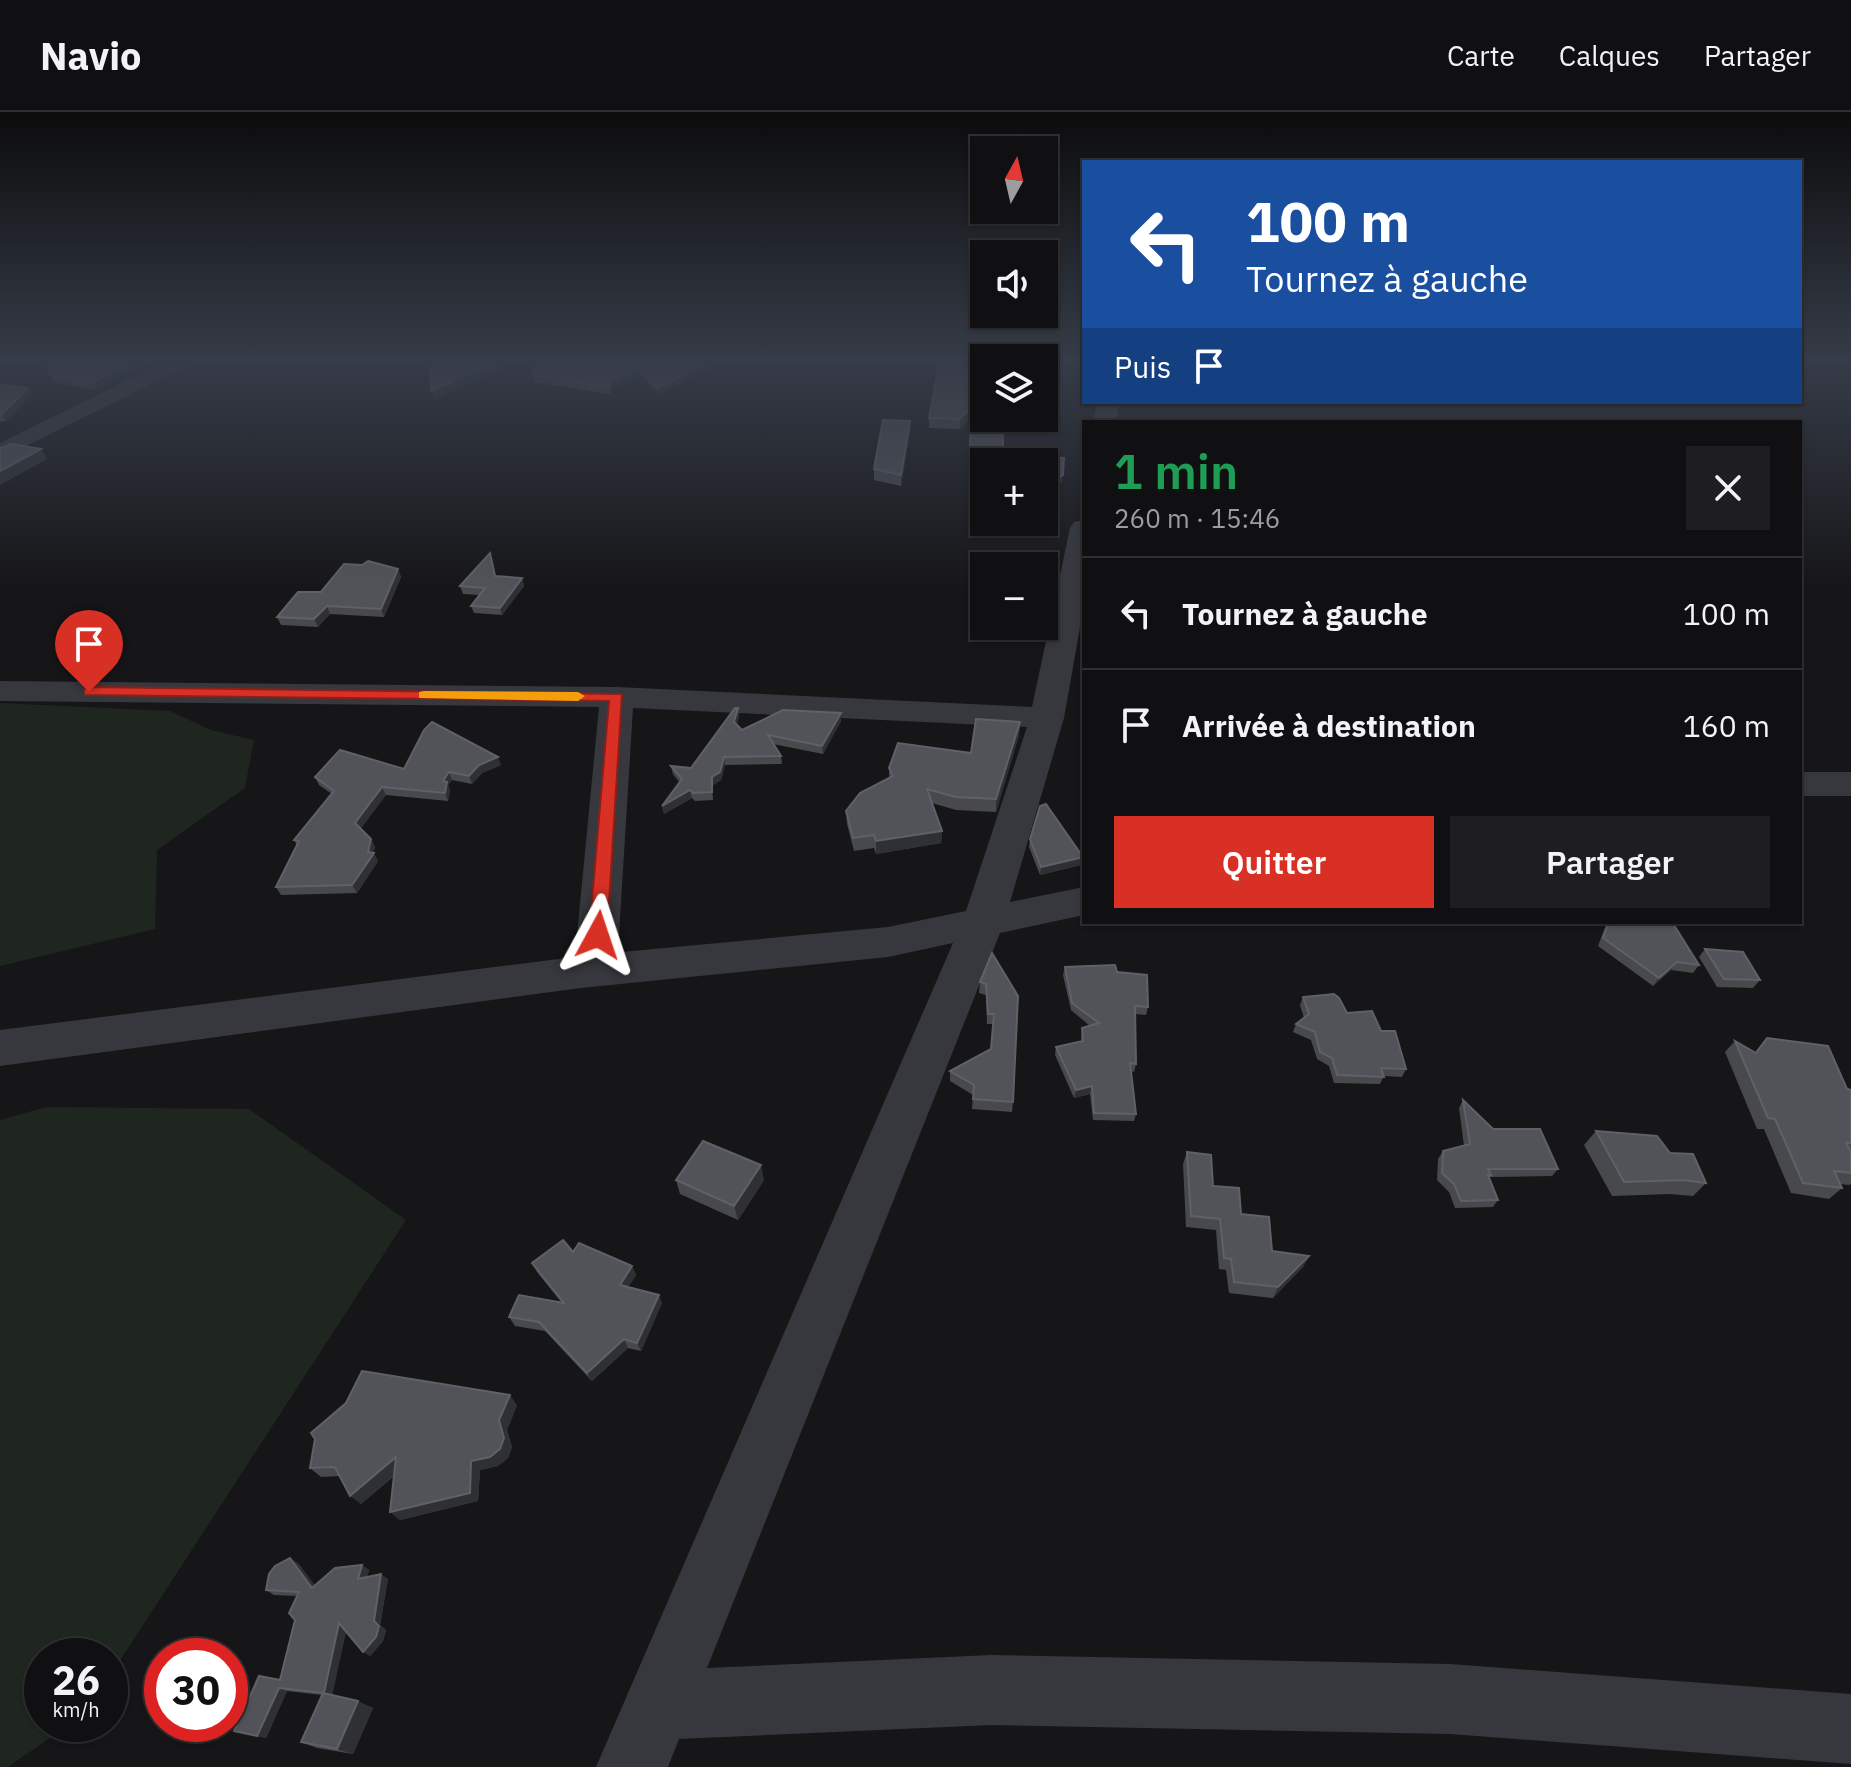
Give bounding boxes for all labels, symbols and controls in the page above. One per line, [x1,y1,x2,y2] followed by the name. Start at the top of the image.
[40,31,142,80] text: Navio
[1447,37,1515,74] text: Carte
[1559,37,1660,74] text: Calques
[1704,37,1811,74] text: Partager
[970,136,1058,224] north arrow
[970,136,1058,640] map controls
[1246,185,1410,257] text: 100 m
[1114,192,1218,296] icon: left
[970,240,1058,328] button: sound
[1246,255,1528,302] text: Tournez à gauche
[970,344,1058,432] button: layers
[1187,344,1231,388] icon: arrive
[1114,347,1171,386] text: Puis
[1114,440,1238,502] text: 1 min
[1686,446,1770,530] button: close
[970,448,1058,536] button: +
[1114,501,1280,535] text: 260 m · 15:46
[970,552,1058,640] button: −
[1114,591,1158,635] icon: left
[1182,594,1428,633] text: Tournez à gauche
[1683,594,1770,633] text: 100 m
[55,610,123,692] pin
[67,622,111,666] icon: arrive
[1114,703,1158,747] icon: arrive
[1182,706,1476,745] text: Arrivée à destination
[1683,706,1770,745] text: 160 m
[1114,816,1434,908] button: Quitter
[1450,816,1770,908] button: Partager
[556,893,640,977] position arrow
[144,1638,248,1742] speed limit sign: 30
[52,1654,100,1706] text: 26
[52,1696,100,1723] text: km/h

